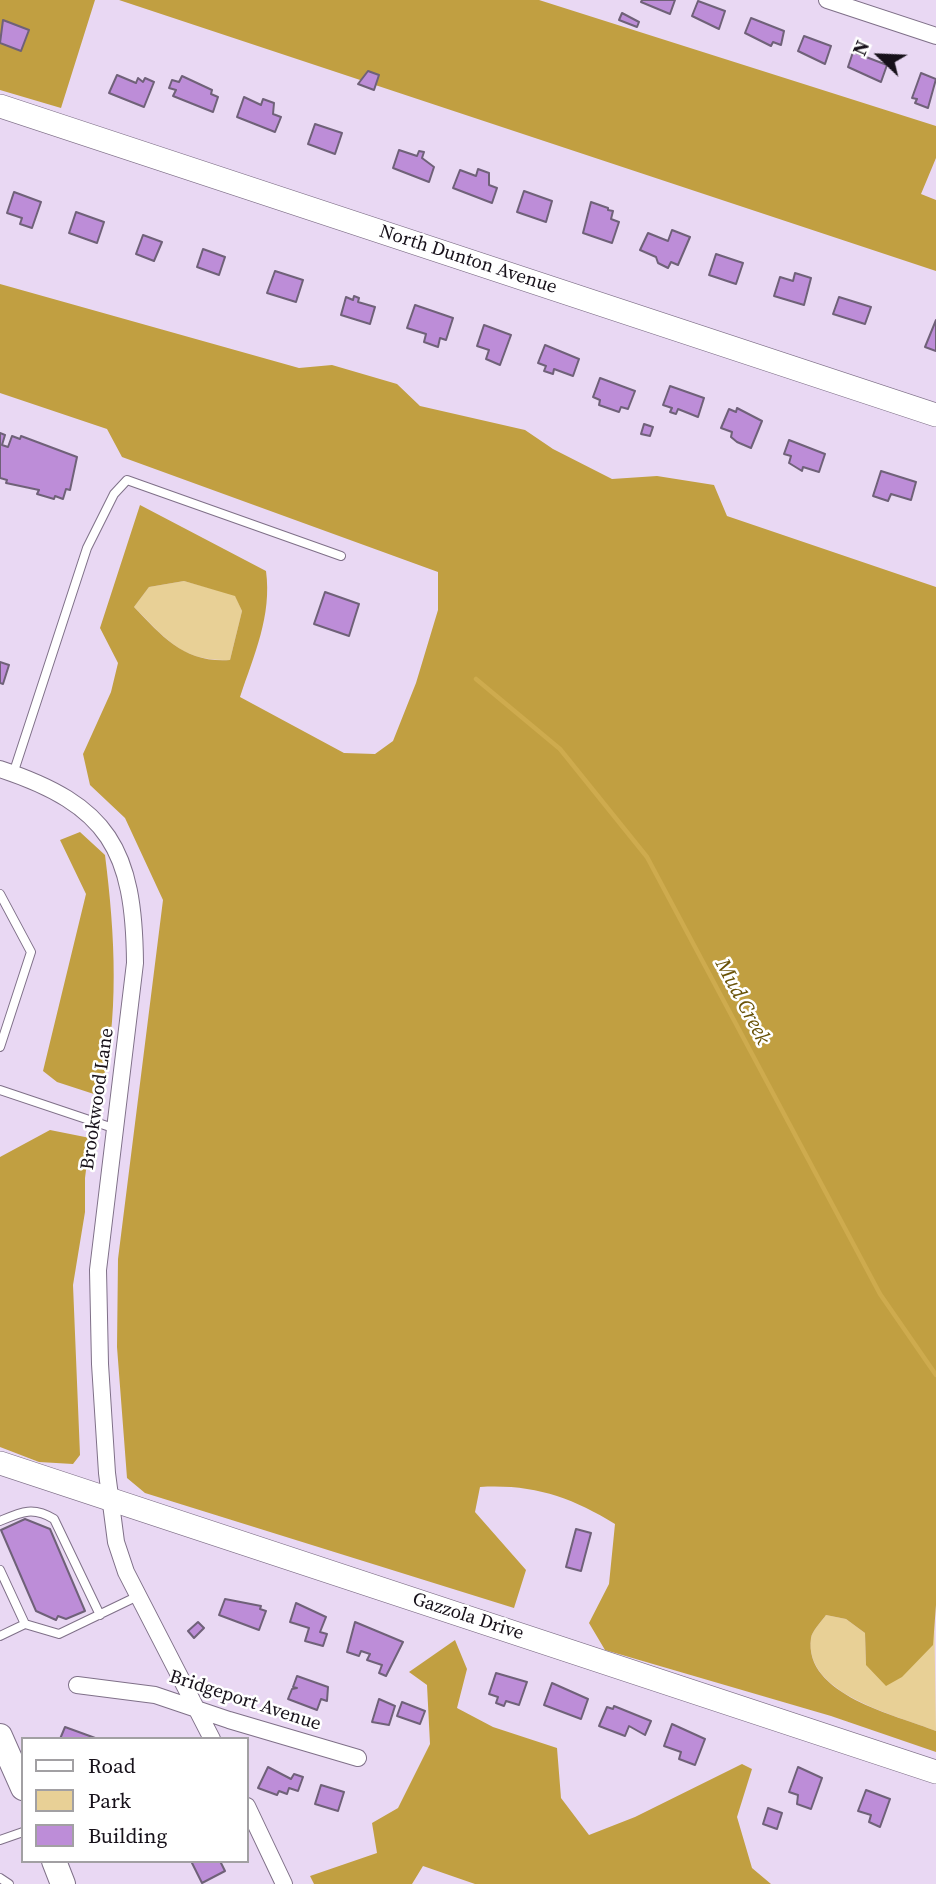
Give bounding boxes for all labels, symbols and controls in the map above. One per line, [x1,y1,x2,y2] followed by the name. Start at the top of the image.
[845,21,915,91] north arrow
[846,36,875,59] text: N
[376,220,560,300] street label: North Dunton Avenue
[709,955,775,1049] water label: Mud Creek
[77,1027,119,1171] street label: Brookwood Lane
[410,1588,526,1646] street label: Gazzola Drive
[166,1666,324,1736] street label: Bridgeport Avenue
[21,1737,248,1863] legend
[88,1751,136,1780] text: Road
[88,1786,131,1815] text: Park
[88,1821,167,1850] text: Building

